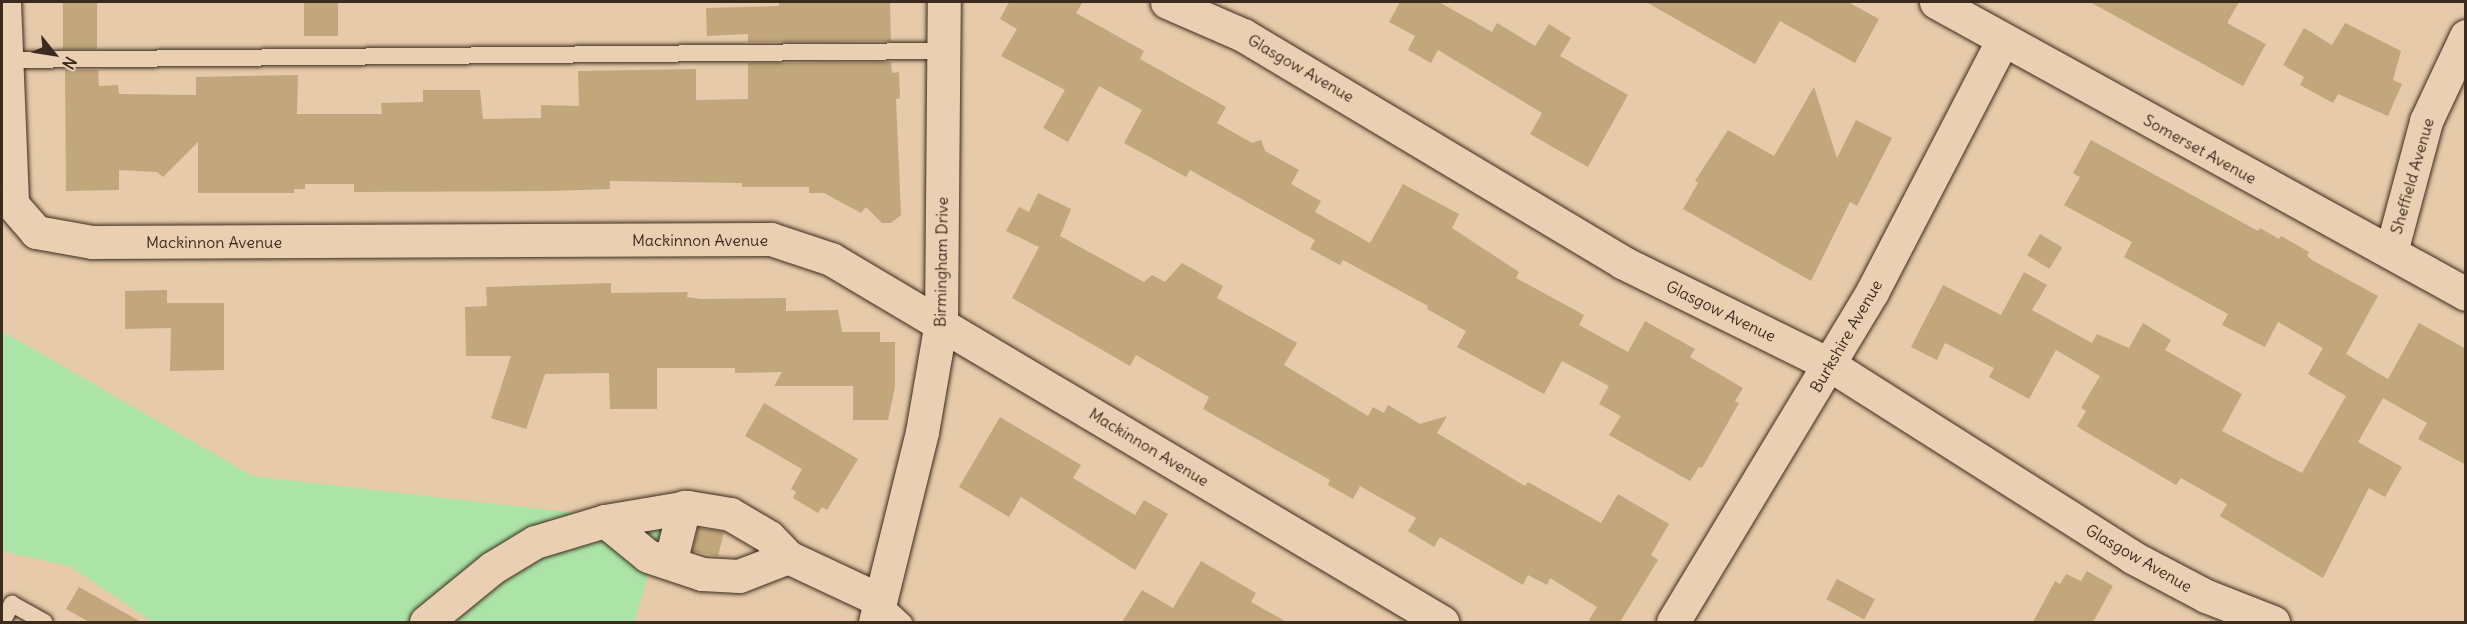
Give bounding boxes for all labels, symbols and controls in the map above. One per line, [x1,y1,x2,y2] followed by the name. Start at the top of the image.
[24,24,84,84] north arrow
[1244,30,1358,106] street label: Glasgow Avenue
[58,53,81,73] text: N
[2140,110,2260,188] street label: Somerset Avenue
[2386,116,2438,236] street label: Sheffield Avenue
[930,197,952,327] street label: Birmingham Drive
[632,230,768,250] street label: Mackinnon Avenue
[146,232,282,252] street label: Mackinnon Avenue
[1663,276,1779,346] street label: Glasgow Avenue
[1806,276,1886,396] street label: Burkshire Avenue
[1086,404,1212,490] street label: Mackinnon Avenue
[2082,520,2196,596] street label: Glasgow Avenue

